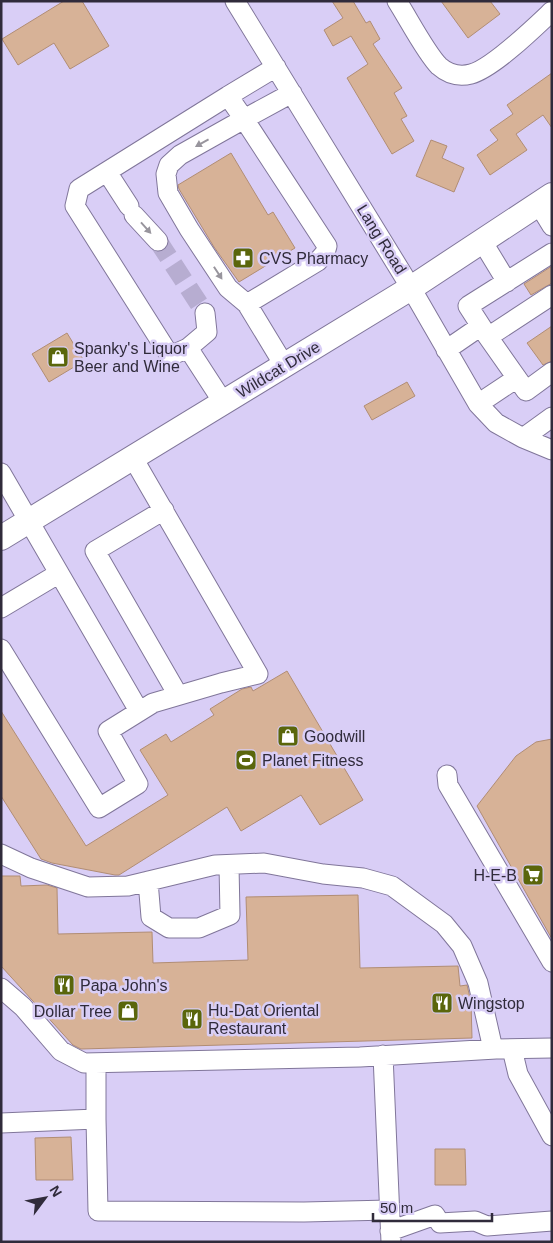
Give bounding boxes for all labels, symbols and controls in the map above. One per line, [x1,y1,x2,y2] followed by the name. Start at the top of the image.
[194,139,209,147] one-way arrow
[354,202,410,277] street label: Lang Road
[140,222,152,234] one-way arrow
[231,246,255,270] pharmacy icon: CVS Pharmacy
[259,250,368,267] place label: CVS Pharmacy
[213,266,223,280] one-way arrow
[233,338,323,401] street label: Wildcat Drive
[74,340,188,375] place label: Spanky's Liquor Beer and Wine
[46,345,70,369] shop icon: Spanky's Liquor Beer and Wine
[276,724,300,748] shop icon: Goodwill
[304,728,365,745] place label: Goodwill
[234,748,258,772] sports icon: Planet Fitness
[262,752,363,769] place label: Planet Fitness
[521,863,545,887] supermarket icon: H-E-B
[473,867,517,884] place label: H-E-B
[52,973,76,997] restaurant icon: Papa John's
[80,977,168,994] place label: Papa John's
[430,991,454,1015] restaurant icon: Wingstop
[458,995,525,1012] place label: Wingstop
[116,999,140,1023] shop icon: Dollar Tree
[208,1002,319,1037] place label: Hu-Dat Oriental Restaurant
[34,1003,112,1020] place label: Dollar Tree
[180,1007,204,1031] restaurant icon: Hu-Dat Oriental Restaurant
[20,1173,70,1223] north arrow
[47,1183,65,1200] text: N
[373,1190,492,1222] scale bar
[380,1199,413,1216] text: 50 m

